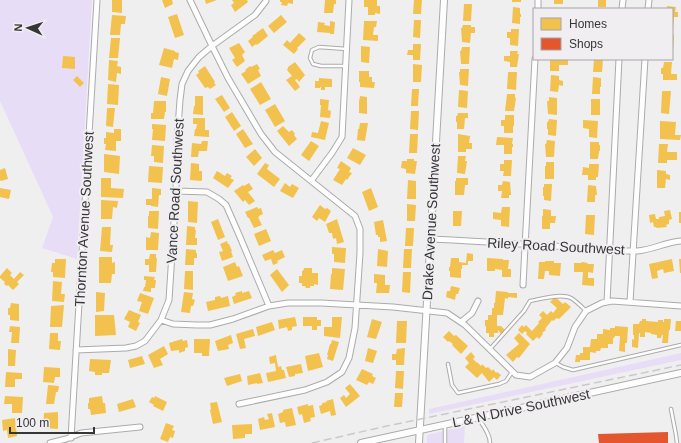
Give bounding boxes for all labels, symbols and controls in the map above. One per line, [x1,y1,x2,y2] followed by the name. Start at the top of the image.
[8,8,48,48] north arrow
[533,8,673,60] legend
[569,17,607,31] text: Homes
[12,23,24,32] text: N
[569,37,603,51] text: Shops
[163,118,187,264] street label: Vance Road Southwest
[71,131,97,307] street label: Thornton Avenue Southwest
[419,143,443,301] street label: Drake Avenue Southwest
[487,234,625,258] street label: Riley Road Southwest
[451,386,591,430] street label: L & N Drive Southwest
[10,409,94,435] scale bar
[16,416,49,430] text: 100 m

